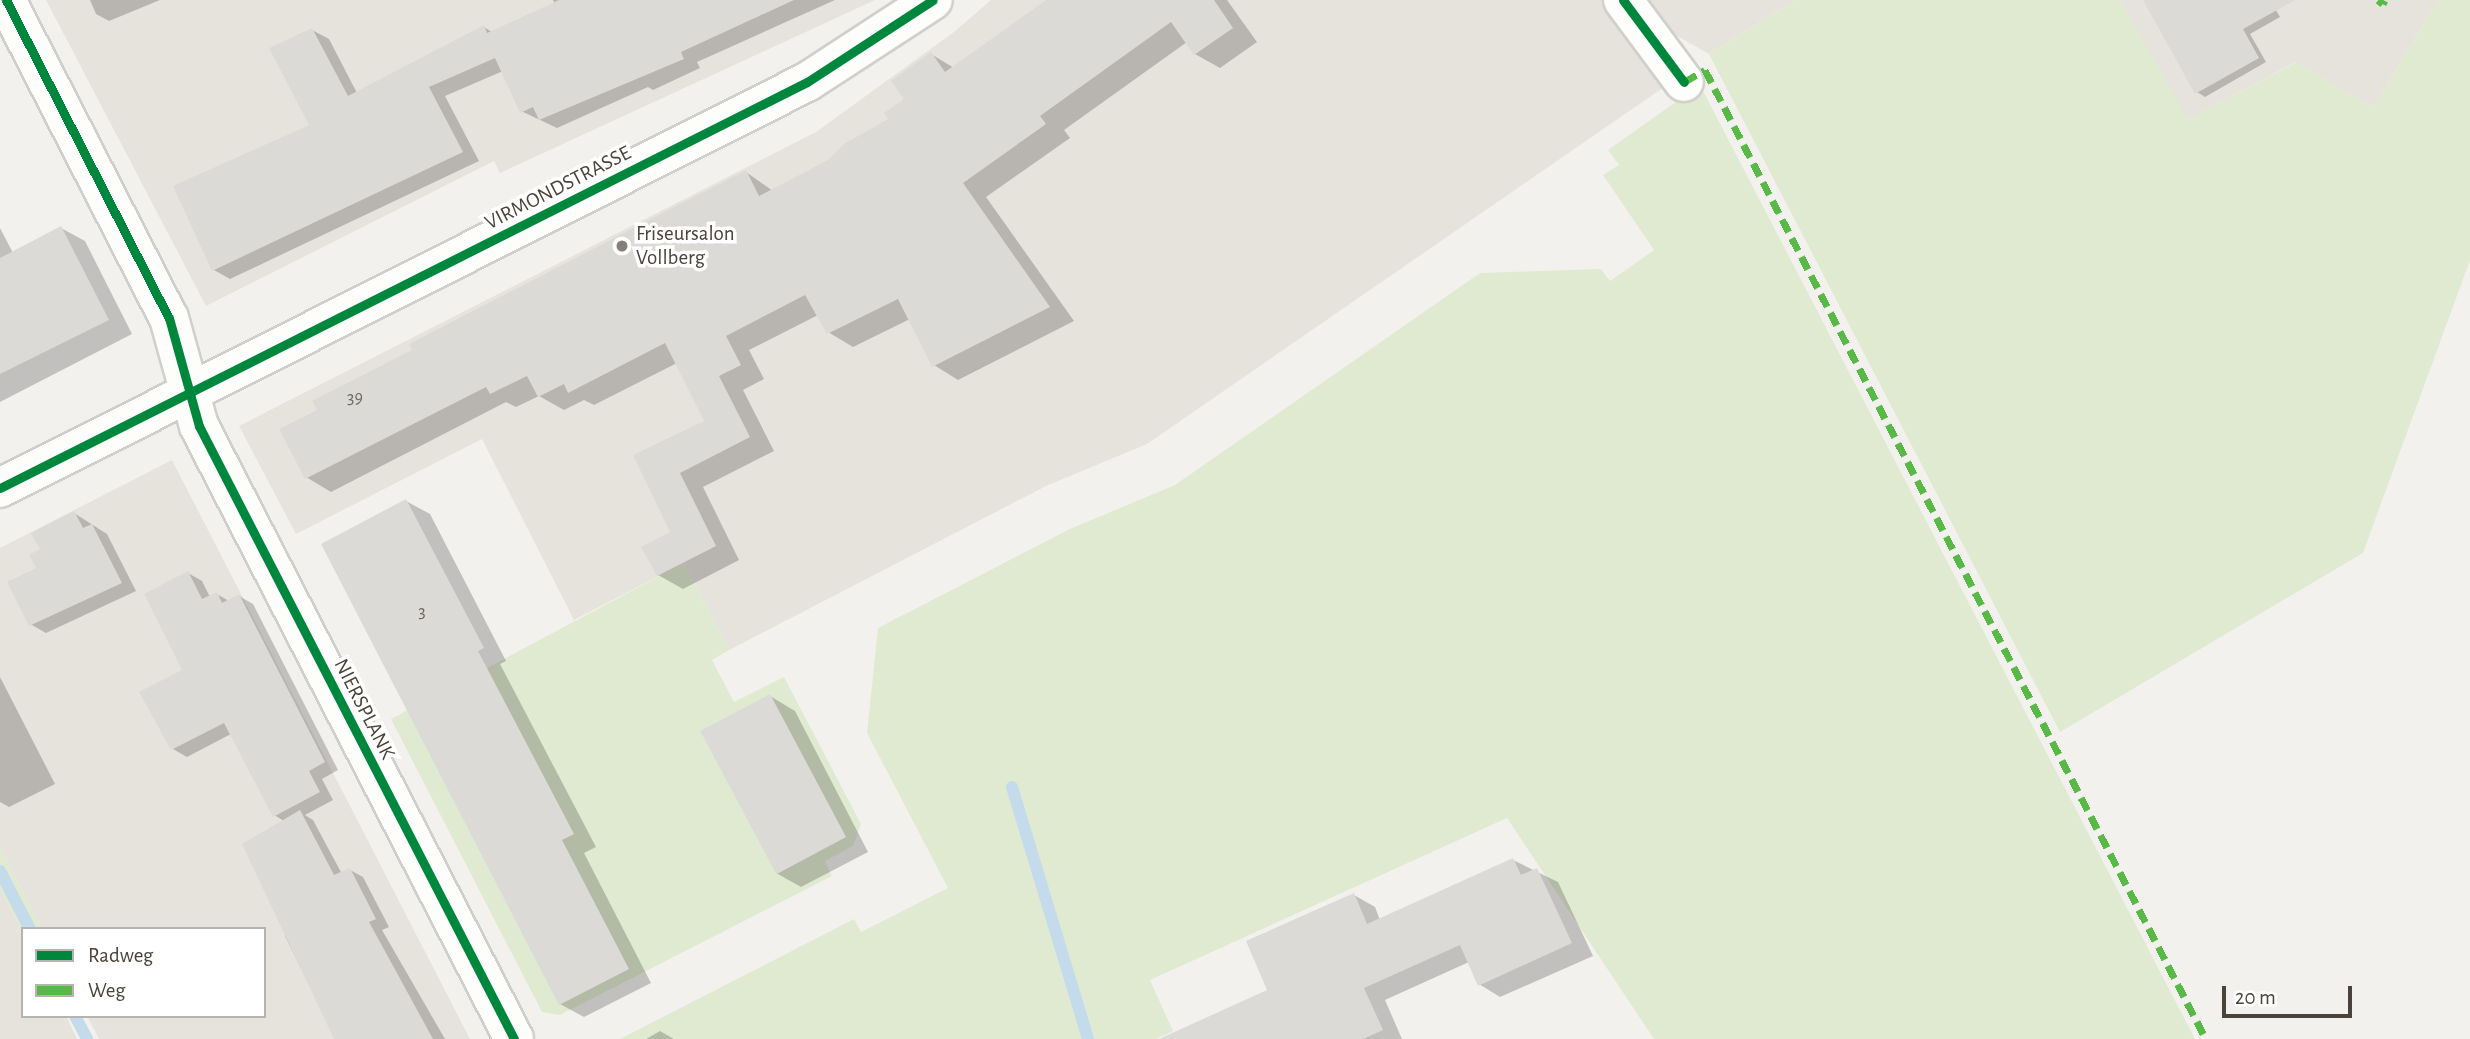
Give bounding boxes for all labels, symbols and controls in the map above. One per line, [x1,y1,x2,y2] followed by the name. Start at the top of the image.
[481,140,635,236] street label: VIRMONDSTRASSE
[636,221,735,271] place label: Friseursalon Vollberg
[614,238,630,254] marker: Friseursalon Vollberg
[347,387,363,409] house number: 39
[418,601,426,623] house number: 3
[328,655,400,763] street label: NIERSPLANK
[21,927,266,1018] legend
[88,945,153,966] text: Radweg
[2225,972,2354,1016] scale bar
[88,980,126,1001] text: Weg
[2235,987,2276,1008] text: 20 m

